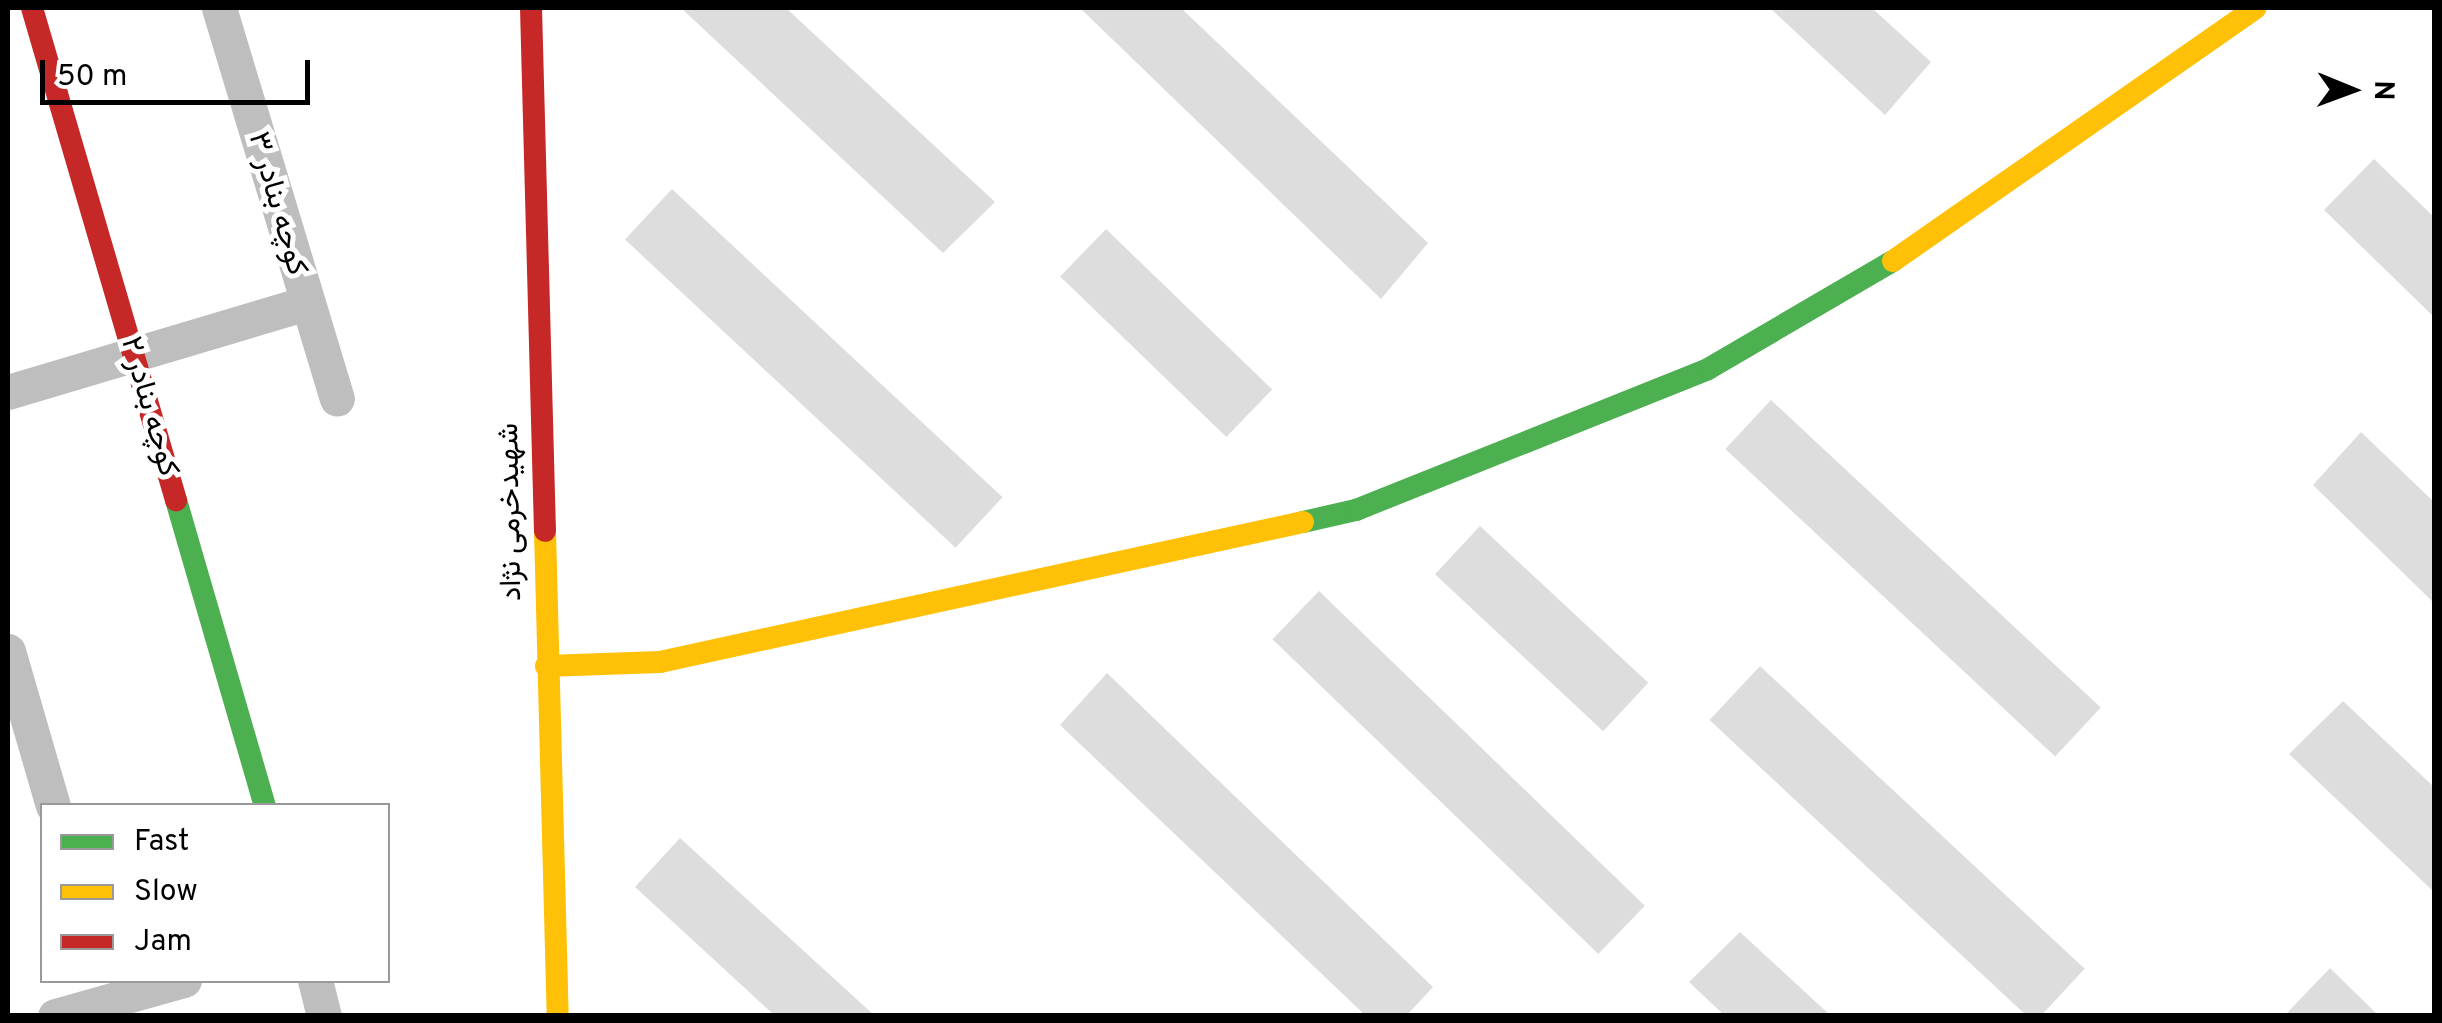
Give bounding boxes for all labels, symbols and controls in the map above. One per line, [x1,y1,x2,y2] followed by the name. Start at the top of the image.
[45,40,315,102] scale bar
[2302,40,2402,140] north arrow
[57,59,127,96] text: 50 m
[2364,80,2400,101] text: N
[238,128,314,280] street label: کوچه بنادر ۳
[111,333,185,481] street label: کوچه بنادر ۲
[492,423,532,601] street label: شهیدخرمی نژاد
[40,803,390,983] legend
[134,824,189,861] text: Fast
[134,874,198,911] text: Slow
[134,924,192,961] text: Jam

